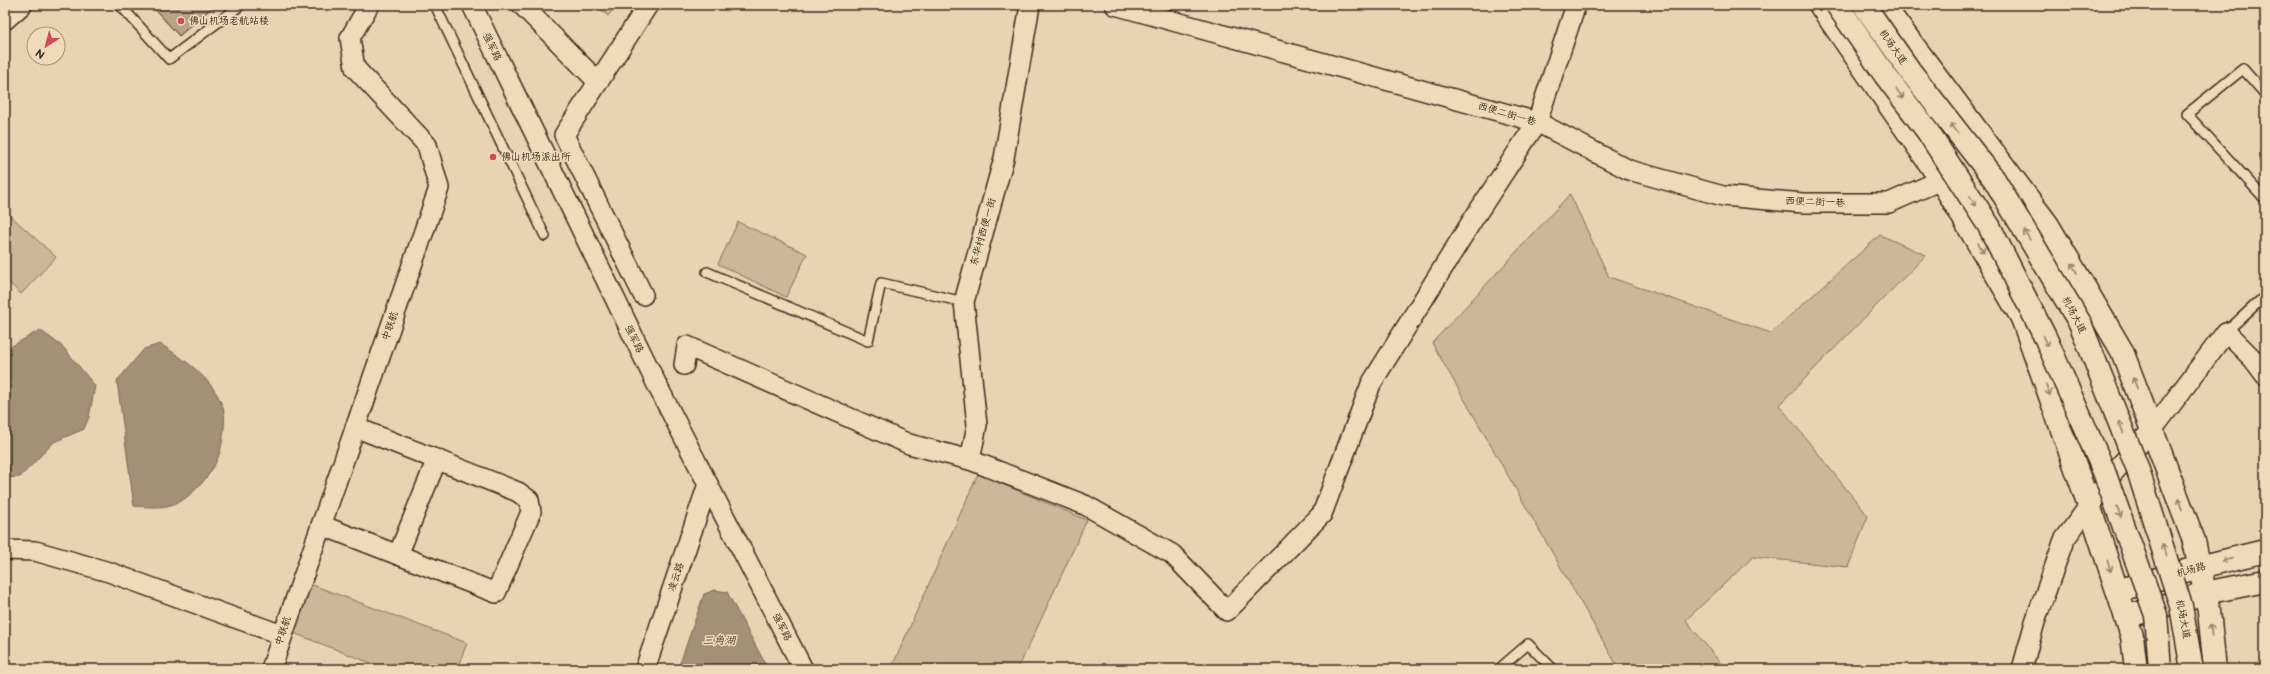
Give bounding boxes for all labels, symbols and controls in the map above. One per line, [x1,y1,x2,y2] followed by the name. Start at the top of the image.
[189,15,269,27] place label: 佛山机场老航站楼
[176,16,186,26] marker: 佛山机场老航站楼
[26,26,66,66] north arrow
[1877,27,1909,67] street label: 机场大道
[480,31,504,63] street label: 强军路
[33,46,48,61] text: N
[1896,89,1904,100] one-way arrow
[1477,100,1538,128] street label: 西便二街一巷
[1950,123,1959,134] one-way arrow
[501,151,571,163] place label: 佛山机场派出所
[488,152,498,162] marker: 佛山机场派出所
[1785,195,1846,209] street label: 西便二街一巷
[1969,196,1978,207] one-way arrow
[968,197,998,267] street label: 东华村西便一街
[2023,229,2031,241] one-way arrow
[1977,242,1985,254] one-way arrow
[2069,262,2077,274] one-way arrow
[2059,295,2089,335] street label: 机场大道
[379,310,401,342] street label: 中联航
[622,323,646,355] street label: 强军路
[2043,335,2050,347] one-way arrow
[2130,377,2138,389] one-way arrow
[2045,383,2052,396] one-way arrow
[2117,421,2125,433] one-way arrow
[2176,499,2184,511] one-way arrow
[2116,506,2123,519] one-way arrow
[2159,544,2167,556] one-way arrow
[2221,557,2234,564] one-way arrow
[2106,559,2113,572] one-way arrow
[2175,560,2207,580] street label: 机场路
[665,561,687,593] street label: 凌云路
[2173,598,2193,640] street label: 机场大道
[770,611,794,643] street label: 强军路
[272,615,294,647] street label: 中联航
[2207,624,2215,637] one-way arrow
[703,634,736,647] water label: 三角湖

